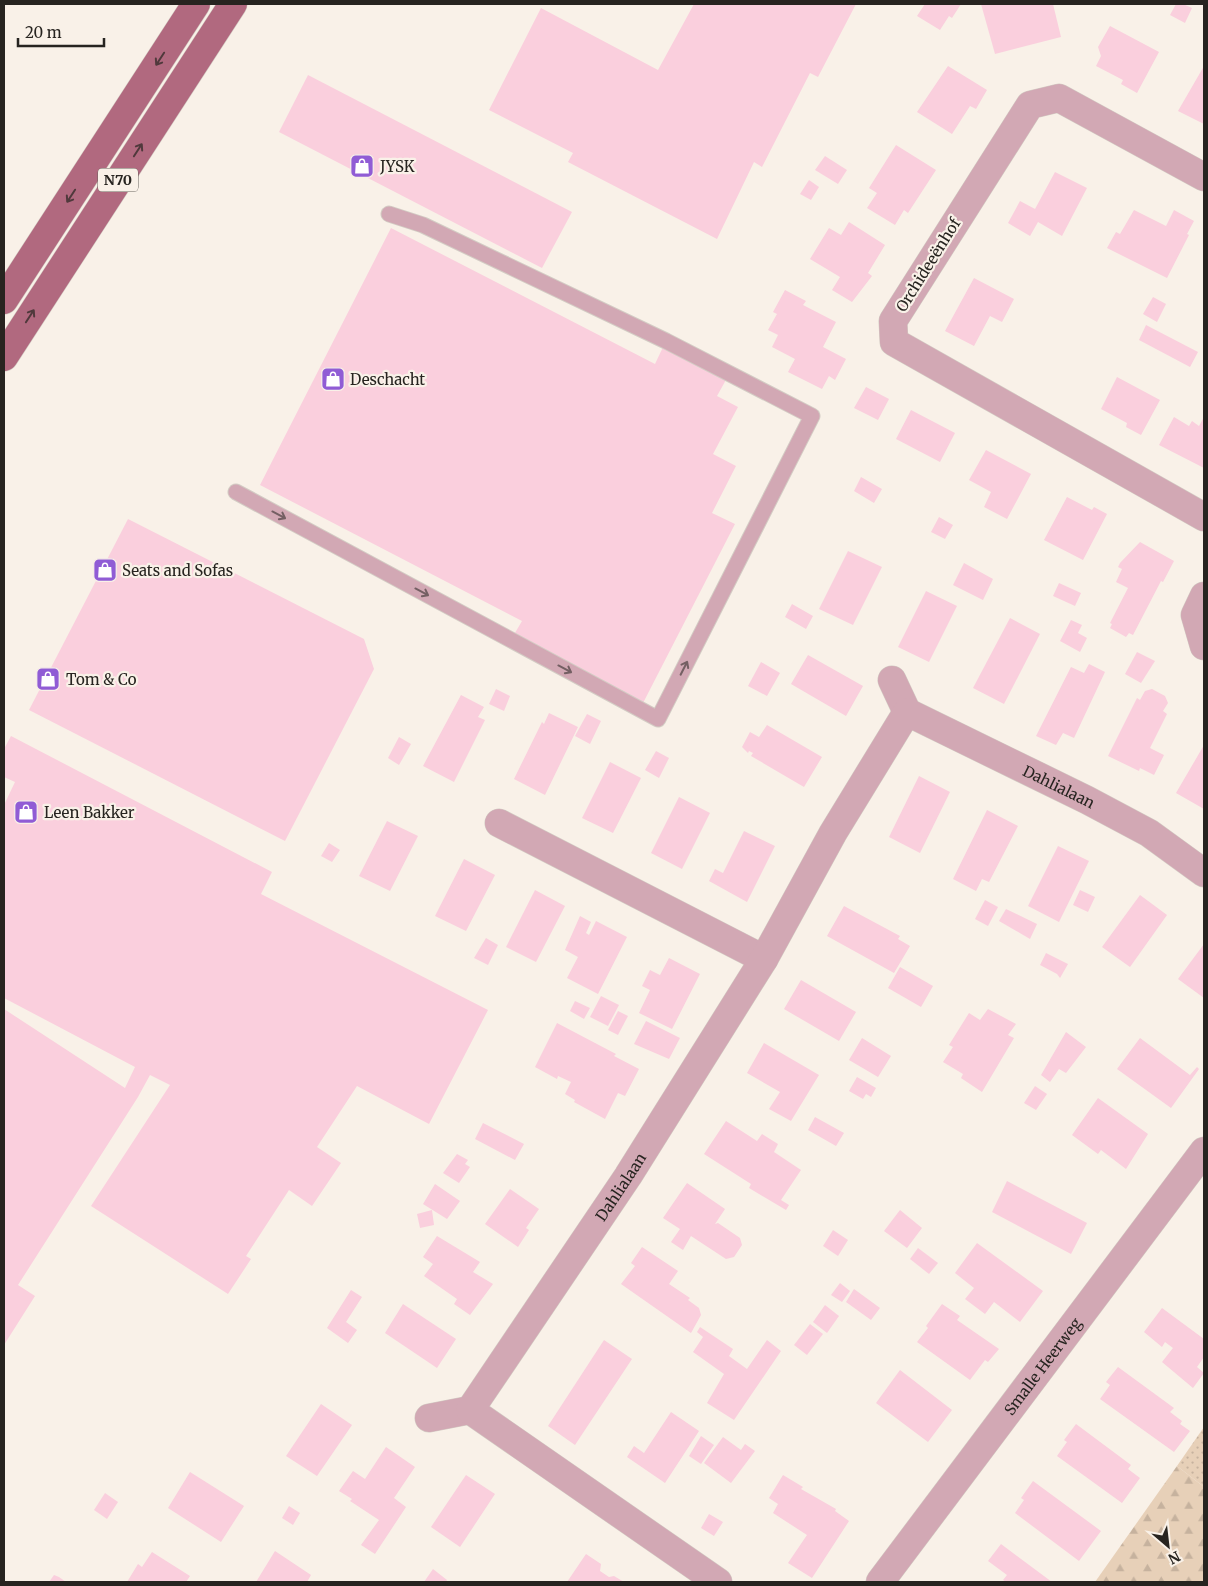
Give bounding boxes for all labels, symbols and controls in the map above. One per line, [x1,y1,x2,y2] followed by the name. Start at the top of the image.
[18,15,104,47] scale bar
[25,23,62,42] text: 20 m
[155,52,165,66] one-way arrow
[133,143,143,157] one-way arrow
[349,153,375,179] shop icon: JYSK
[379,157,415,176] place label: JYSK
[98,168,138,192] road number: N70
[66,188,76,202] one-way arrow
[892,214,965,315] street label: Orchideeënhof
[26,309,36,323] one-way arrow
[320,366,346,392] shop icon: Deschacht
[350,370,425,389] place label: Deschacht
[272,510,287,520] one-way arrow
[92,557,118,583] shop icon: Seats and Sofas
[122,561,233,580] place label: Seats and Sofas
[415,587,430,597] one-way arrow
[679,661,689,676] one-way arrow
[558,664,573,674] one-way arrow
[35,666,61,692] shop icon: Tom & Co
[66,670,137,689] place label: Tom & Co
[1020,761,1098,812] street label: Dahlialaan
[13,799,39,825] shop icon: Leen Bakker
[44,803,135,822] place label: Leen Bakker
[591,1149,650,1224] street label: Dahlialaan
[1000,1314,1085,1419] street label: Smalle Heerweg
[1143,1521,1193,1571] north arrow
[1165,1547,1183,1568] text: N

